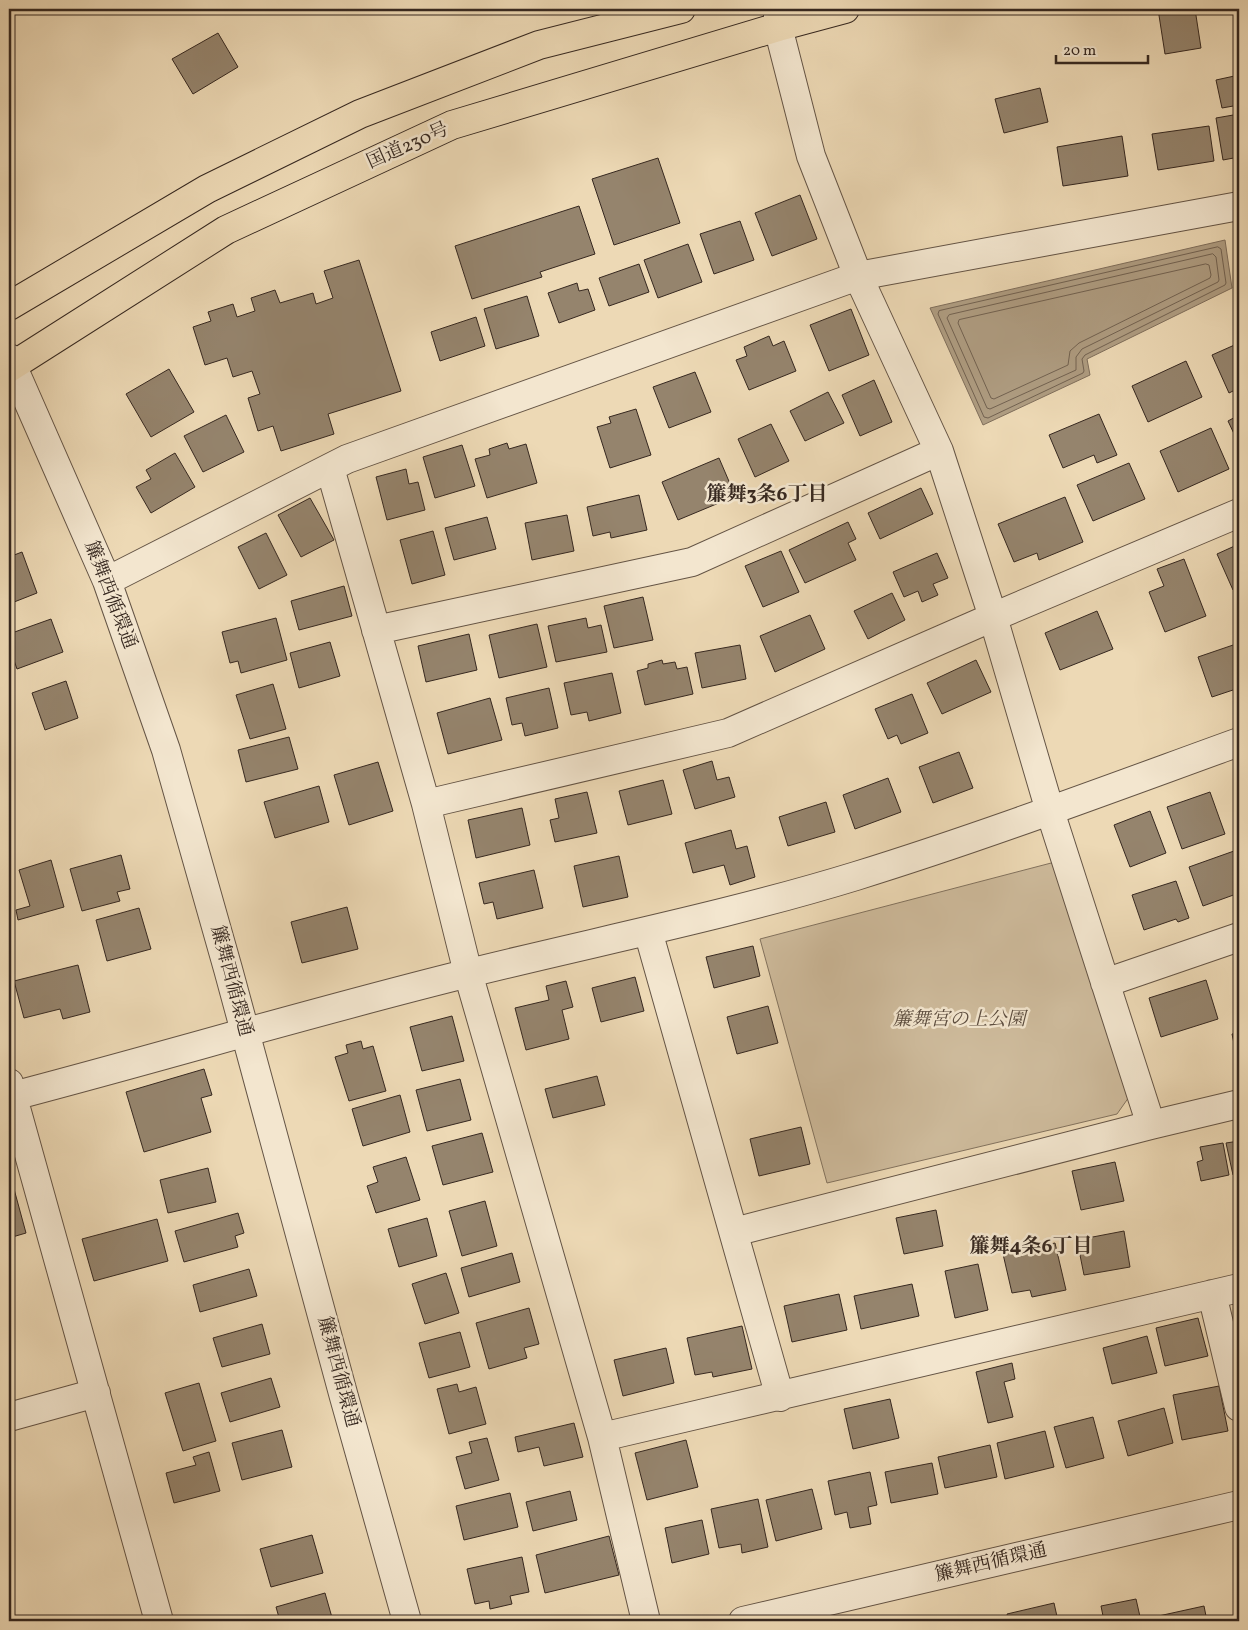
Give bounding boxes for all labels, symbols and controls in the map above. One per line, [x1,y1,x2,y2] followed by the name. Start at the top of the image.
[1056,32,1148,64] scale bar
[1063,41,1096,62] text: 20 m
[363,116,453,176] street label: 国道230号
[706,481,828,509] district label: 簾舞3条6丁目
[77,537,143,653] street label: 簾舞西循環通
[204,923,258,1039] street label: 簾舞西循環通
[892,1007,1028,1033] park label: 簾舞宮の上公園
[969,1233,1093,1261] district label: 簾舞4条6丁目
[311,1314,365,1430] street label: 簾舞西循環通
[933,1538,1049,1588] street label: 簾舞西循環通

